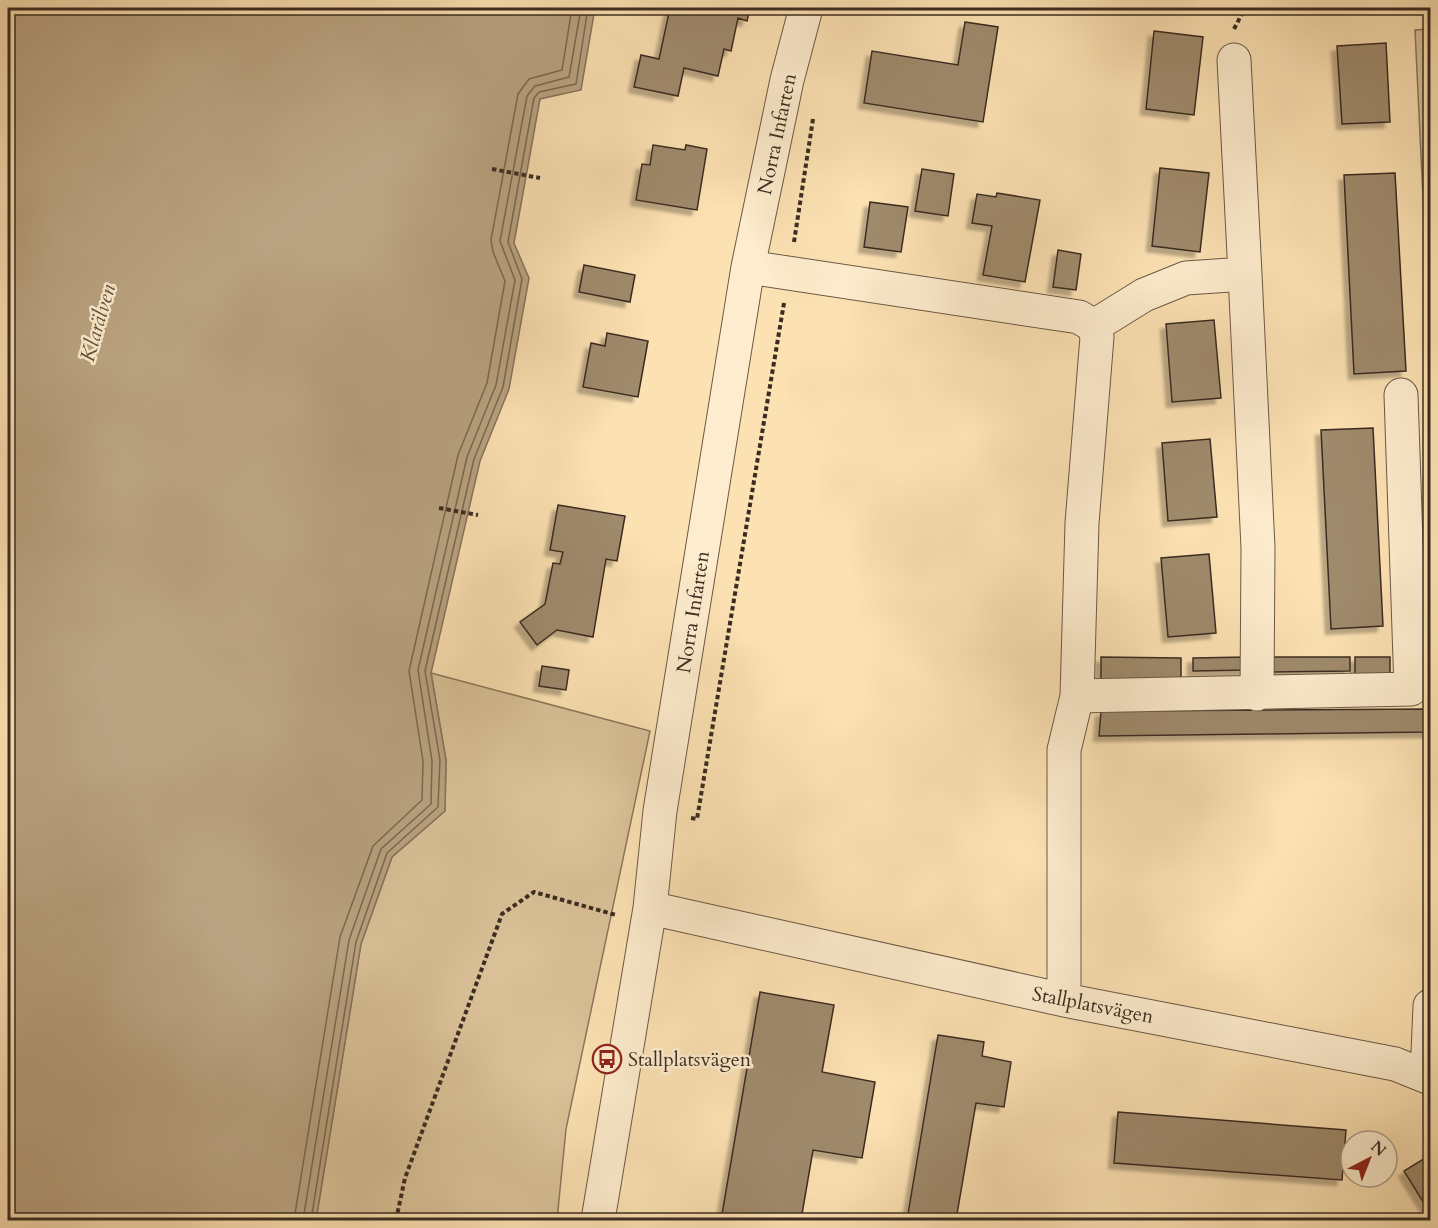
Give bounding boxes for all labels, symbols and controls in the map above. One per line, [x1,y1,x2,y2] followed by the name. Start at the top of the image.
[751,70,803,197] street label: Norra Infarten
[73,280,123,365] water label: Klarälven
[670,548,716,675] street label: Norra Infarten
[1030,980,1157,1030] street label: Stallplatsvägen
[591,1043,623,1075] bus stop icon: Stallplatsvägen
[628,1046,752,1073] place label: Stallplatsvägen
[1339,1129,1399,1189] north arrow
[1366,1136,1391,1161] text: N

